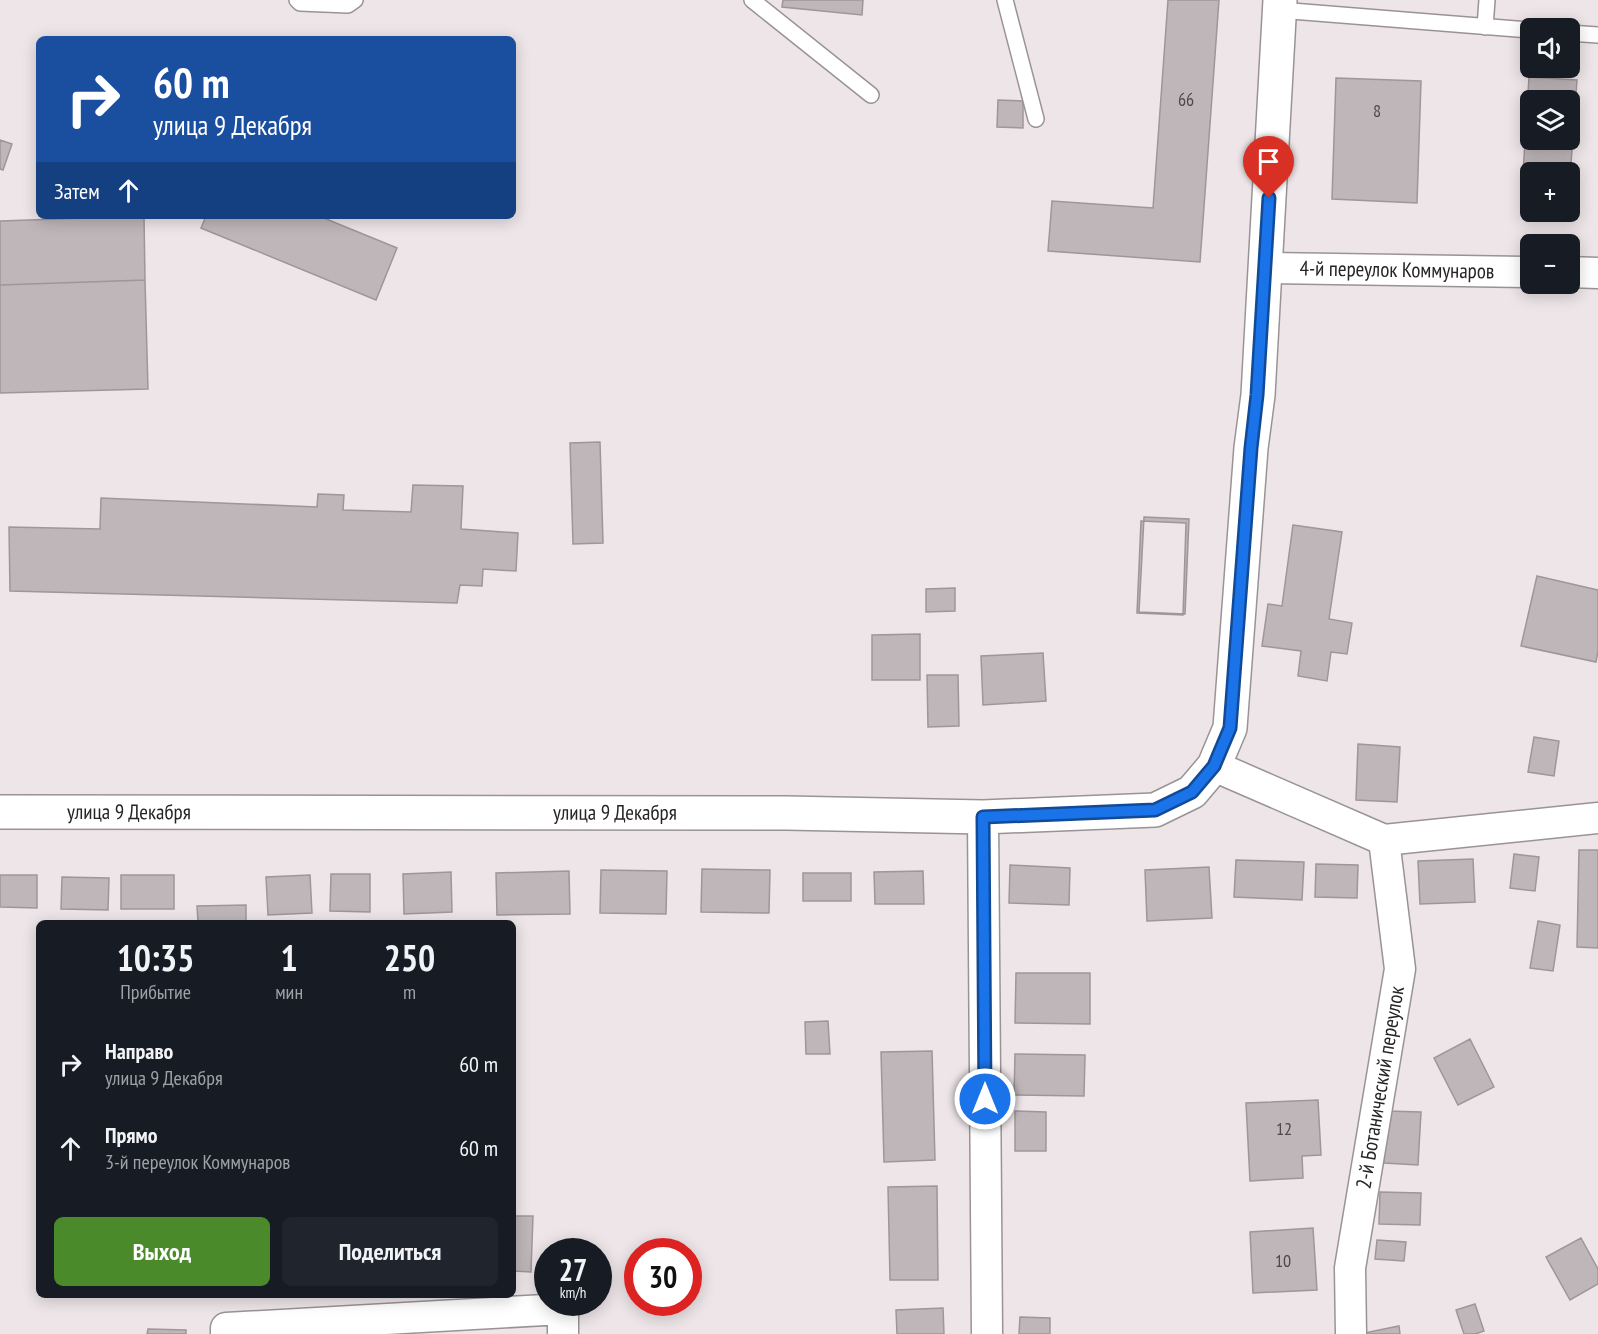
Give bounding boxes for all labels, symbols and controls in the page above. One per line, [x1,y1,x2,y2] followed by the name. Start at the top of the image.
[1520,18,1580,294] map controls
[1520,18,1580,78] button: sound
[153,55,230,110] text: 60 m
[54,60,132,138] icon: right
[1178,88,1194,111] house number: 66
[1520,90,1580,150] button: layers
[1373,99,1381,122] house number: 8
[153,108,312,142] text: улица 9 Декабря
[1243,136,1294,198] pin
[1252,145,1285,178] icon: arrive
[1520,162,1580,222] button: +
[112,174,145,207] icon: ahead
[54,177,100,205] text: Затем
[1520,234,1580,294] button: −
[1299,255,1495,284] street label: 4-й переулок Коммунаров
[67,798,191,825] street label: улица 9 Декабря
[553,799,677,826] street label: улица 9 Декабря
[117,934,195,981] text: 10:35
[281,934,298,981] text: 1
[384,934,435,981] text: 250
[120,979,191,1005] text: Прибытие
[275,979,303,1005] text: мин
[403,979,416,1005] text: m
[1349,984,1410,1191] street label: 2-й Ботанический переулок
[105,1037,173,1065] text: Направо
[54,1048,87,1081] icon: right
[459,1050,498,1078] text: 60 m
[105,1065,223,1091] text: улица 9 Декабря
[953,1067,1017,1131] position arrow
[1276,1117,1292,1140] house number: 12
[105,1121,158,1149] text: Прямо
[54,1132,87,1165] icon: ahead
[459,1134,498,1162] text: 60 m
[105,1149,290,1175] text: 3-й переулок Коммунаров
[54,1217,270,1286] button: Выход
[282,1217,498,1286] button: Поделиться
[624,1238,702,1316] speed limit sign: 30
[1275,1249,1291,1272] house number: 10
[559,1250,587,1289] text: 27
[560,1283,586,1302] text: km/h

